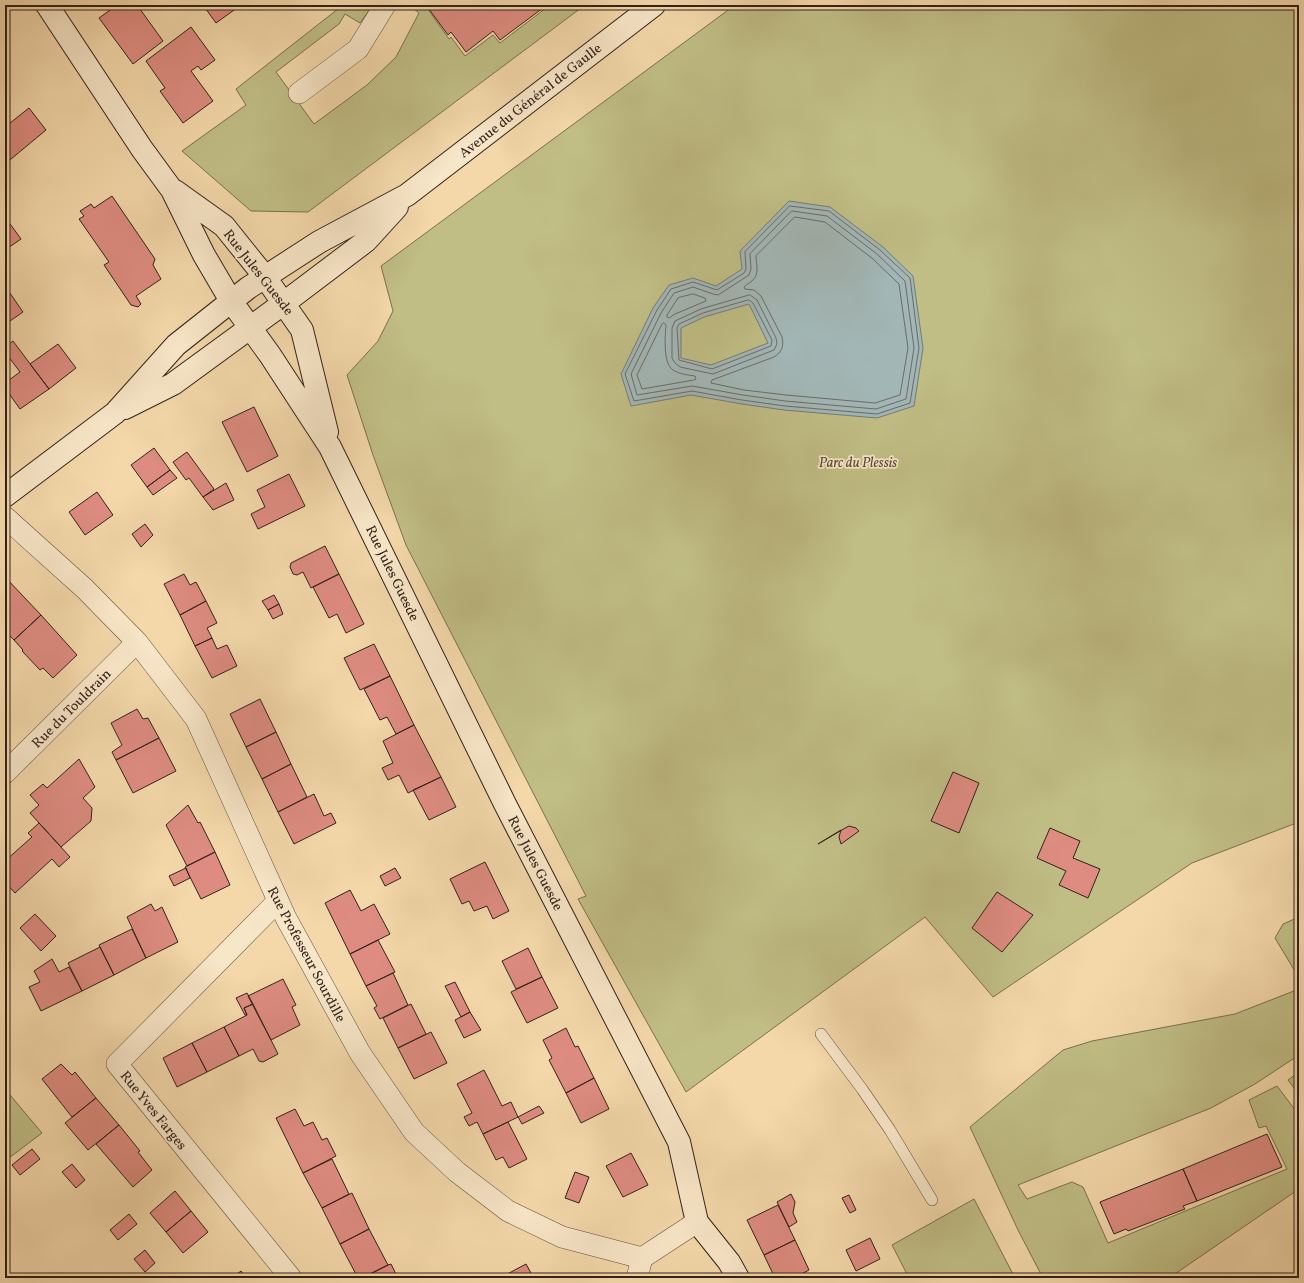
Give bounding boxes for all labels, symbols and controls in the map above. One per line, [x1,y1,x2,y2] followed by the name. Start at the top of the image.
[456,39,607,163] street label: Avenue du Général de Gaulle
[218,226,298,320] street label: Rue Jules Guesde
[819,454,897,473] park label: Parc du Plessis
[360,523,423,625] street label: Rue Jules Guesde
[28,665,116,753] street label: Rue du Touldrain
[503,813,567,915] street label: Rue Jules Guesde
[262,884,350,1026] street label: Rue Professeur Sourdille
[115,1067,191,1155] street label: Rue Yves Farges

